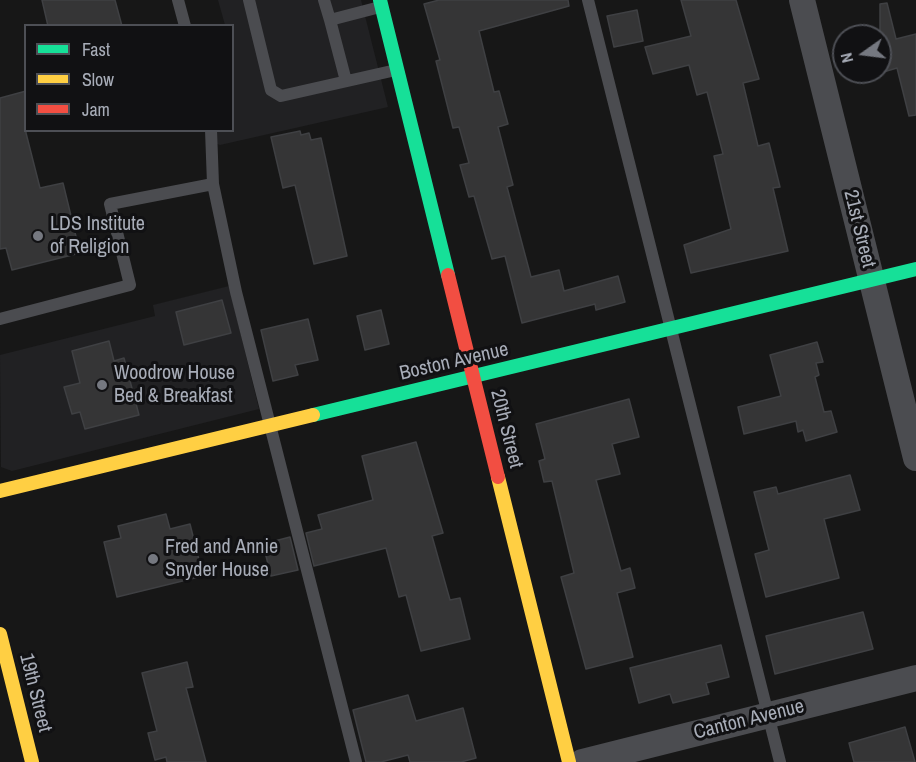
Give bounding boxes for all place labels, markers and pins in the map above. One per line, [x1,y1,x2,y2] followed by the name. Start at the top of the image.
[50,213,145,260] place label: LDS Institute of Religion
[31,229,45,243] marker: LDS Institute of Religion
[114,362,235,409] place label: Woodrow House Bed & Breakfast
[95,378,109,392] marker: Woodrow House Bed & Breakfast
[165,536,278,583] place label: Fred and Annie Snyder House
[146,552,160,566] marker: Fred and Annie Snyder House

